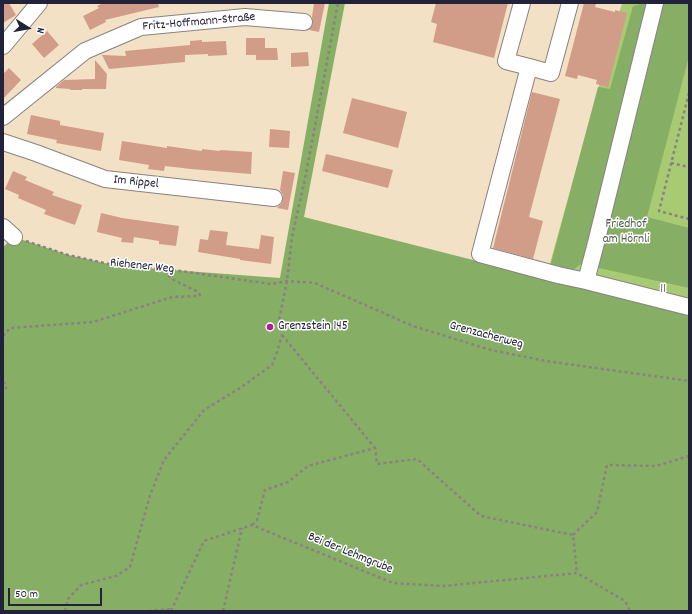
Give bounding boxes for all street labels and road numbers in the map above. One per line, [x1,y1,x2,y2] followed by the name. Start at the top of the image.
[142,10,256,36] street label: Fritz-Hoffmann-Straße
[113,173,159,193] street label: Im Rippel
[109,256,175,278] street label: Riehener Weg
[447,319,525,353] street label: Grenzacherweg
[305,530,395,578] street label: Bei der Lehmgrube

